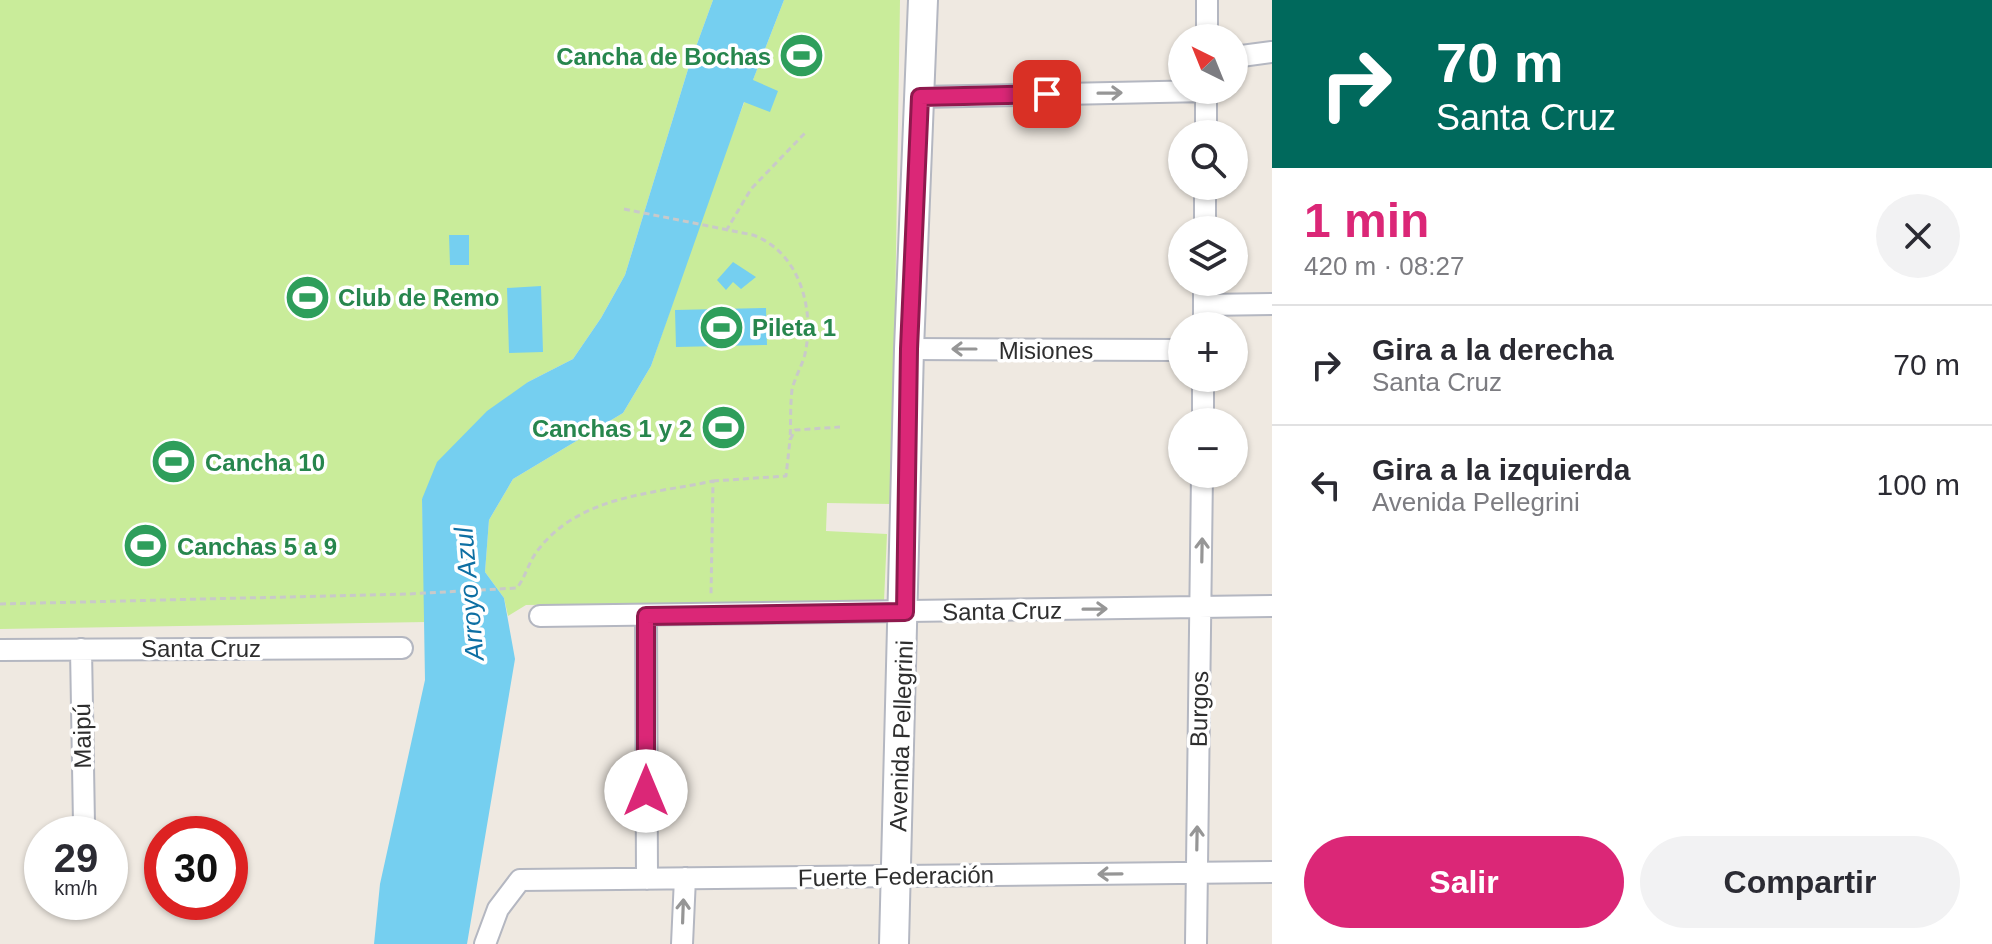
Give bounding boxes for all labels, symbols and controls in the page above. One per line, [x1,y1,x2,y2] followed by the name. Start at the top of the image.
[1168,24,1248,104] north arrow
[1168,24,1248,488] map controls
[1436,31,1564,94] text: 70 m
[778,32,826,80] sports icon: Cancha de Bochas
[1304,32,1408,136] icon: right
[556,43,771,70] place label: Cancha de Bochas
[1013,60,1081,128] pin
[1025,72,1069,116] icon: arrive
[1096,85,1123,100] one-way arrow
[1436,97,1616,138] text: Santa Cruz
[1168,120,1248,200] button: search
[1304,194,1429,247] text: 1 min
[1876,194,1960,278] button: close
[1168,216,1248,296] button: layers
[1304,251,1464,281] text: 420 m · 08:27
[283,273,331,321] sports icon: Club de Remo
[338,284,499,311] place label: Club de Remo
[697,303,745,351] sports icon: Pileta 1
[1168,312,1248,392] button: +
[752,314,836,341] place label: Pileta 1
[1372,333,1614,366] text: Gira a la derecha
[999,337,1093,364] street label: Misiones
[951,341,978,357] one-way arrow
[1304,343,1348,387] icon: right
[1893,348,1960,381] text: 70 m
[1372,367,1502,397] text: Santa Cruz
[699,404,747,452] sports icon: Canchas 1 y 2
[1168,408,1248,488] button: −
[532,415,692,442] place label: Canchas 1 y 2
[150,438,198,486] sports icon: Cancha 10
[205,449,325,476] place label: Cancha 10
[1372,453,1630,486] text: Gira a la izquierda
[1304,463,1348,507] icon: left
[1877,468,1960,501] text: 100 m
[1372,487,1580,517] text: Avenida Pellegrini
[122,522,170,570] sports icon: Canchas 5 a 9
[448,525,490,664] water label: Arroyo Azul
[177,533,337,560] place label: Canchas 5 a 9
[1194,537,1209,564] one-way arrow
[942,596,1062,626] street label: Santa Cruz
[1081,602,1108,617] one-way arrow
[141,635,261,662] street label: Santa Cruz
[884,640,918,832] street label: Avenida Pellegrini
[1185,671,1213,747] street label: Burgos
[68,703,96,769] street label: Maipú
[604,749,688,833] position arrow
[144,816,248,920] speed limit sign: 30
[1190,825,1205,852] one-way arrow
[54,836,98,880] text: 29
[1304,836,1624,928] button: Salir
[1640,836,1960,928] button: Compartir
[798,861,994,891] street label: Fuerte Federación
[1097,866,1124,882] one-way arrow
[54,877,98,899] text: km/h
[676,898,691,925] one-way arrow

